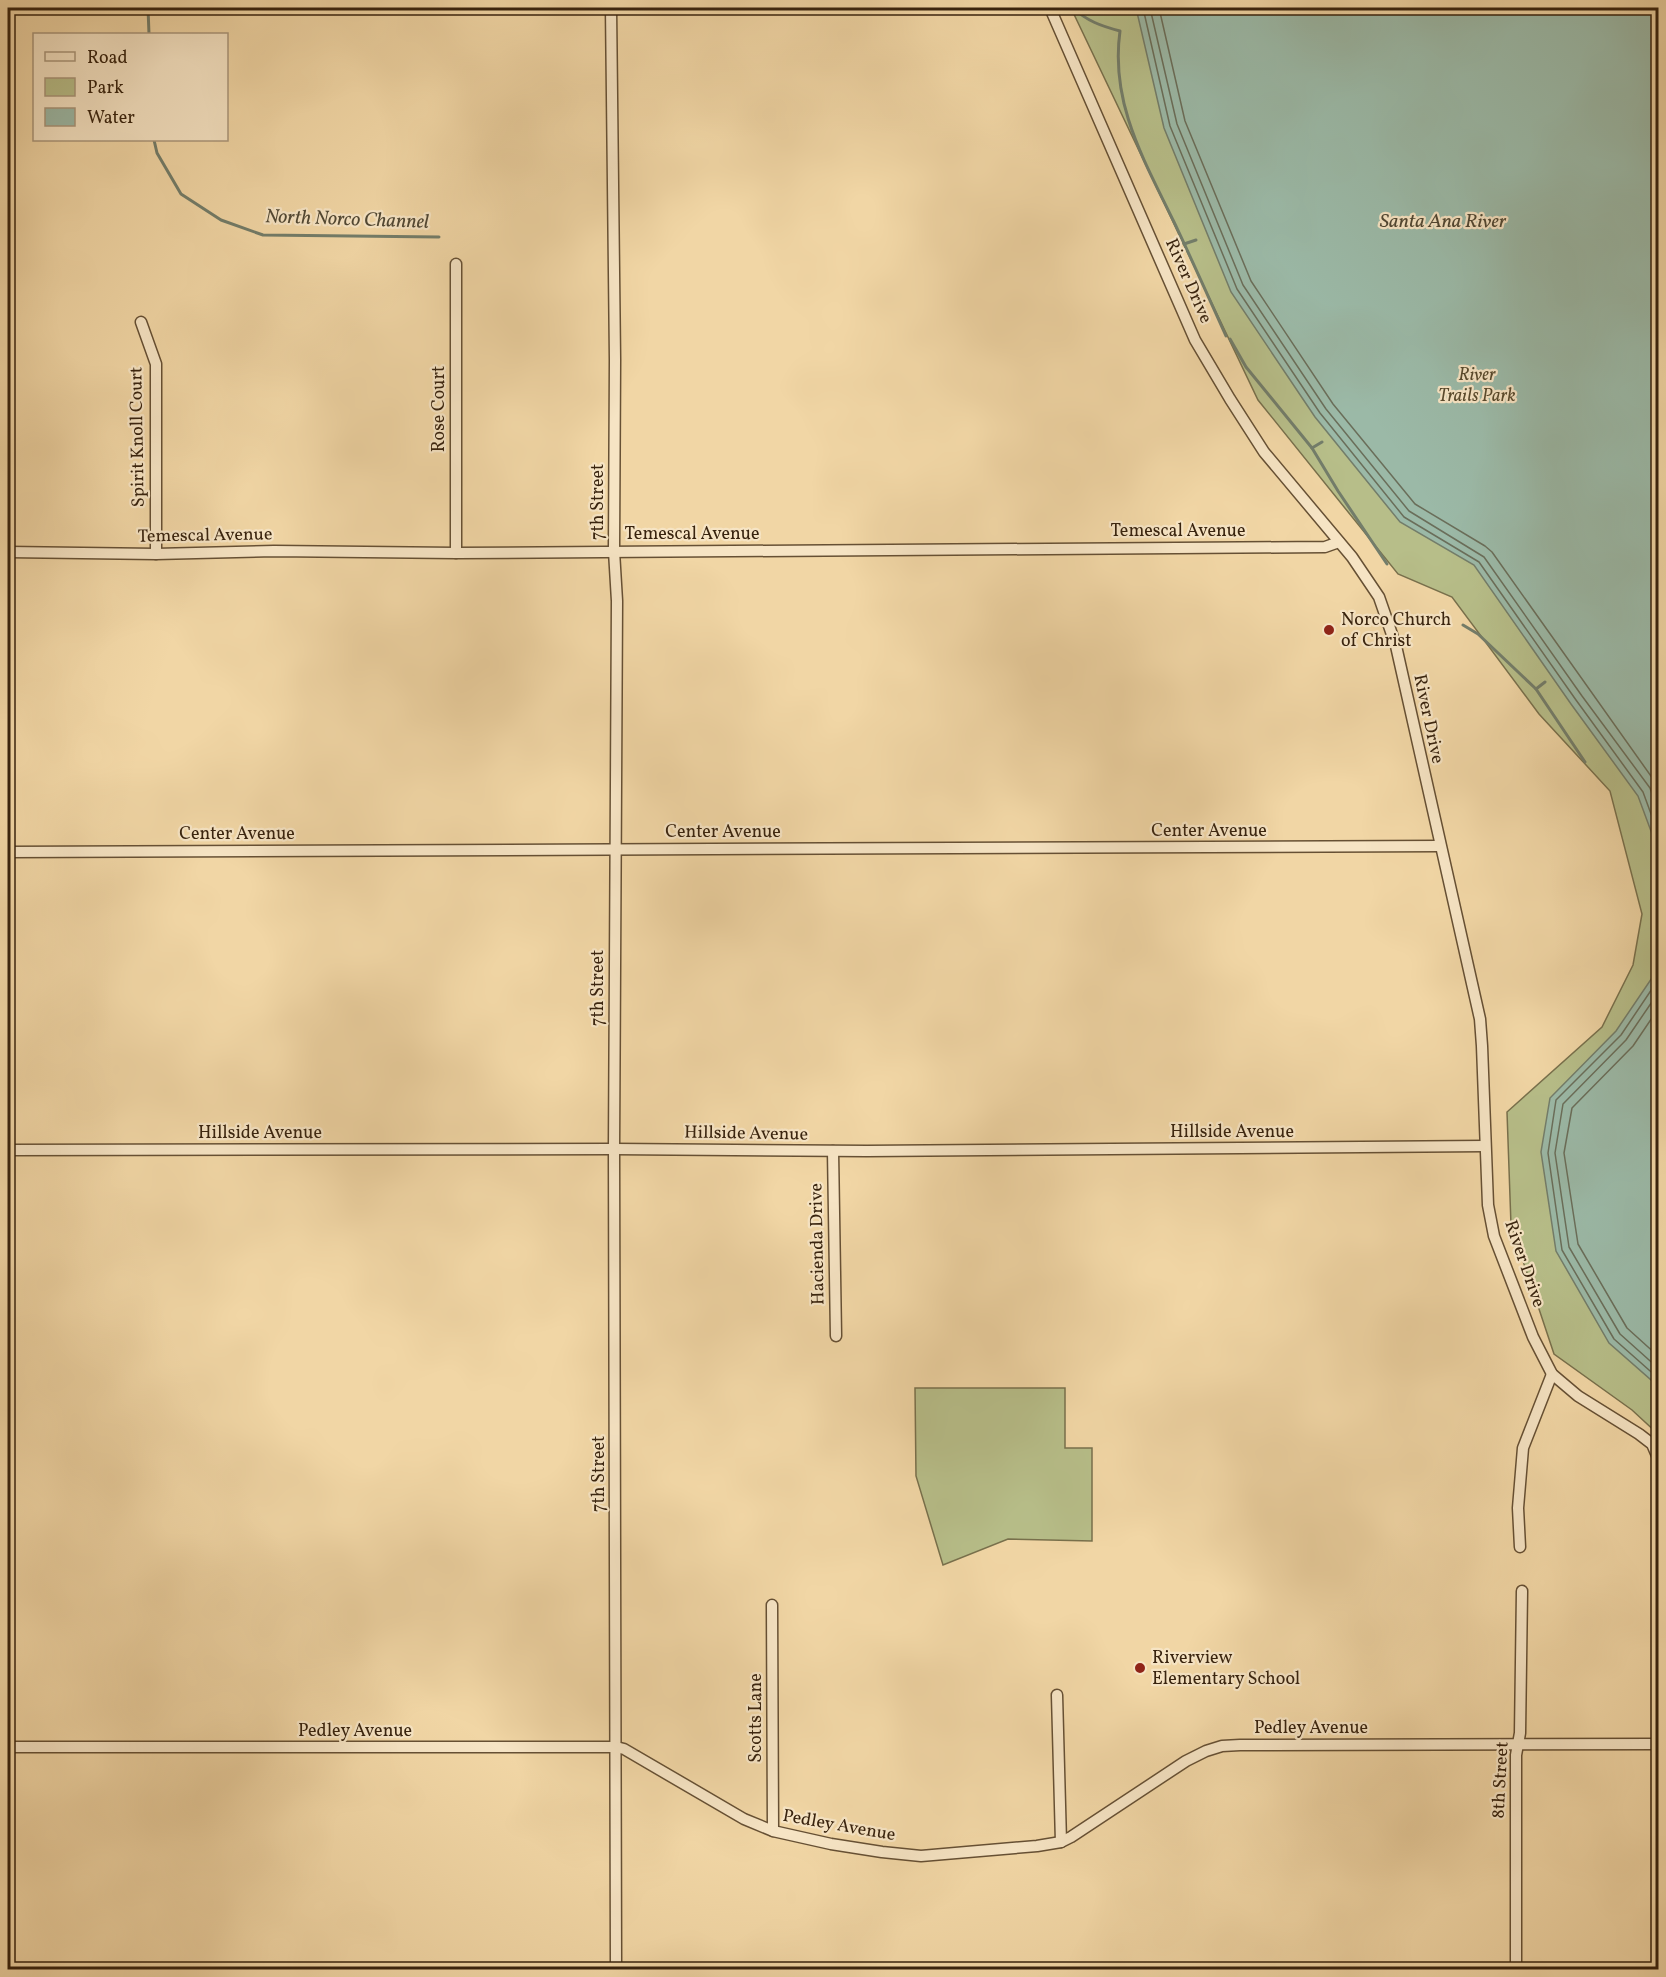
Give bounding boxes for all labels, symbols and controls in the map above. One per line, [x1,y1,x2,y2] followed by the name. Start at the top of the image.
[33,33,228,141] legend
[87,46,128,71] text: Road
[87,76,124,101] text: Park
[87,106,135,131] text: Water
[265,203,429,237] water label: North Norco Channel
[1380,208,1507,236] water label: Santa Ana River
[1158,234,1218,328] street label: River Drive
[1438,363,1516,409] park label: River Trails Park
[124,366,152,508] street label: Spirit Knoll Court
[427,366,452,452] street label: Rose Court
[586,464,611,540] street label: 7th Street
[1111,519,1245,544] street label: Temescal Avenue
[137,522,273,550] street label: Temescal Avenue
[625,522,759,547] street label: Temescal Avenue
[1341,608,1451,654] place label: Norco Church of Christ
[1322,623,1336,637] marker: Norco Church of Christ
[1406,672,1450,766] street label: River Drive
[1151,819,1267,844] street label: Center Avenue
[665,820,781,845] street label: Center Avenue
[179,822,295,847] street label: Center Avenue
[586,950,611,1026] street label: 7th Street
[684,1120,808,1148] street label: Hillside Avenue
[1170,1120,1294,1145] street label: Hillside Avenue
[198,1121,322,1146] street label: Hillside Avenue
[804,1183,832,1305] street label: Hacienda Drive
[1497,1217,1551,1311] street label: River Drive
[587,1436,612,1512] street label: 7th Street
[1152,1646,1300,1692] place label: Riverview Elementary School
[1133,1661,1147,1675] marker: Riverview Elementary School
[744,1673,769,1763] street label: Scotts Lane
[1254,1716,1368,1741] street label: Pedley Avenue
[298,1719,412,1744] street label: Pedley Avenue
[1487,1741,1515,1819] street label: 8th Street
[781,1804,897,1848] street label: Pedley Avenue

